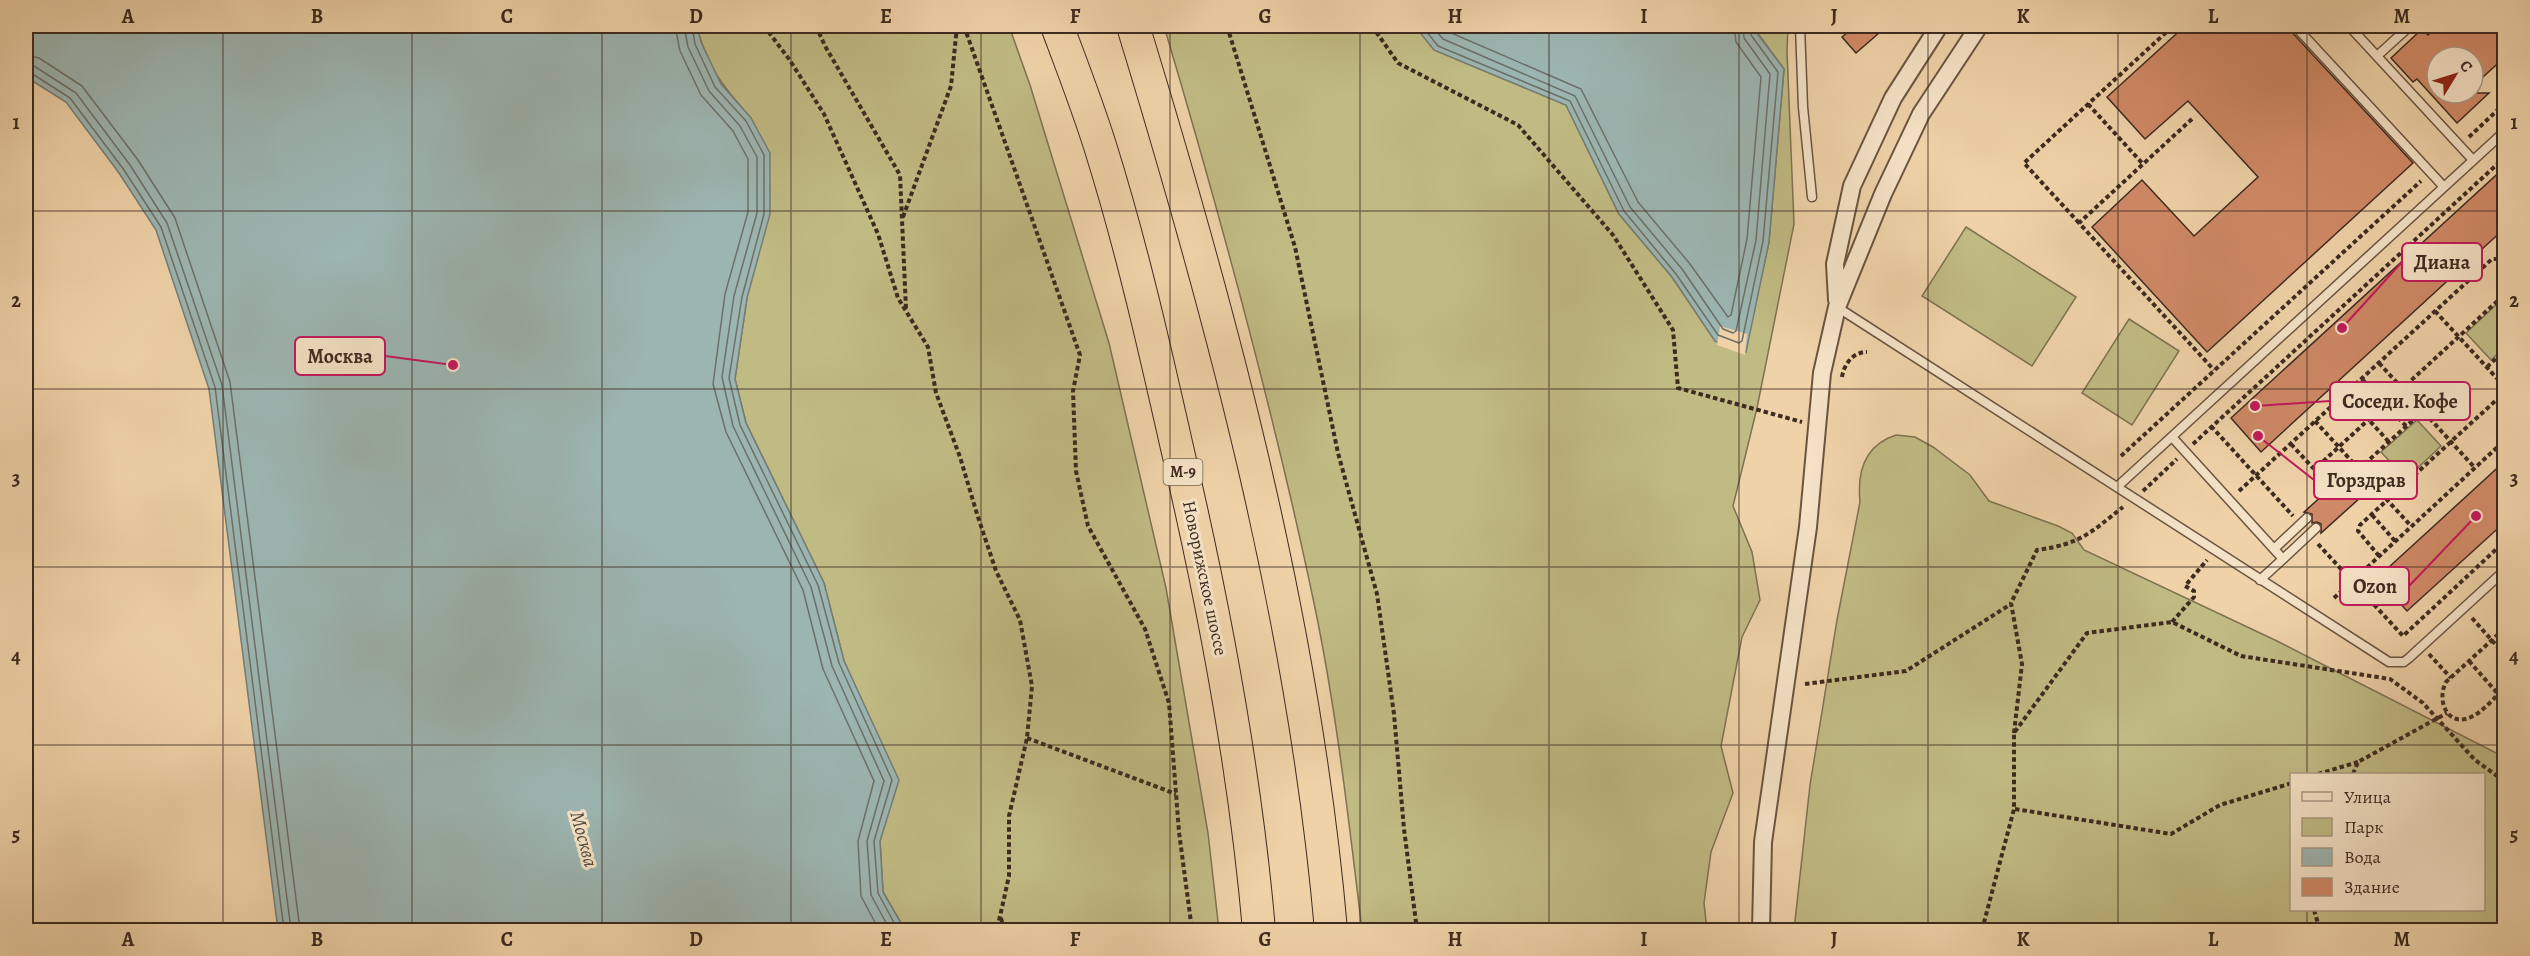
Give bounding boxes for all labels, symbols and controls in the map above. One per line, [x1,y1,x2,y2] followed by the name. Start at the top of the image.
[121,3,135,30] text: A
[311,3,323,30] text: B
[501,3,513,30] text: C
[689,3,703,30] text: D
[880,3,892,30] text: E
[1070,3,1081,30] text: F
[1258,3,1272,30] text: G
[1448,3,1463,30] text: H
[1640,3,1648,30] text: I
[1831,3,1838,30] text: J
[2016,3,2030,30] text: K
[2208,3,2219,30] text: L
[2394,3,2411,30] text: M
[2425,45,2485,105] north arrow
[2454,56,2478,77] text: С
[12,109,20,136] text: 1
[2510,109,2518,136] text: 1
[2402,243,2482,281] callout: Диана
[2414,249,2471,276] text: Диана
[11,287,21,314] text: 2
[2509,287,2519,314] text: 2
[295,337,385,375] callout: Москва
[307,343,373,370] text: Москва
[2330,382,2470,420] callout: Соседи. Кофе
[2342,388,2458,415] text: Соседи. Кофе
[1164,459,1202,485] road number: М-9
[2314,461,2417,499] callout: Горздрав
[12,465,20,492] text: 3
[2510,465,2518,492] text: 3
[2326,467,2406,494] text: Горздрав
[1177,498,1233,658] street label: Новорижское шоссе
[2340,567,2409,605] callout: Ozon
[2353,573,2397,600] text: Ozon
[11,643,21,670] text: 4
[2509,643,2519,670] text: 4
[2290,773,2485,911] legend
[2344,785,2392,809] text: Улица
[564,808,604,870] water label: Москва
[2344,815,2384,839] text: Парк
[12,821,20,848] text: 5
[2510,821,2518,848] text: 5
[2344,845,2382,869] text: Вода
[2344,875,2400,899] text: Здание
[121,926,135,953] text: A
[311,926,323,953] text: B
[501,926,513,953] text: C
[689,926,703,953] text: D
[880,926,892,953] text: E
[1070,926,1081,953] text: F
[1258,926,1272,953] text: G
[1448,926,1463,953] text: H
[1640,926,1648,953] text: I
[1831,926,1838,953] text: J
[2016,926,2030,953] text: K
[2208,926,2219,953] text: L
[2394,926,2411,953] text: M

